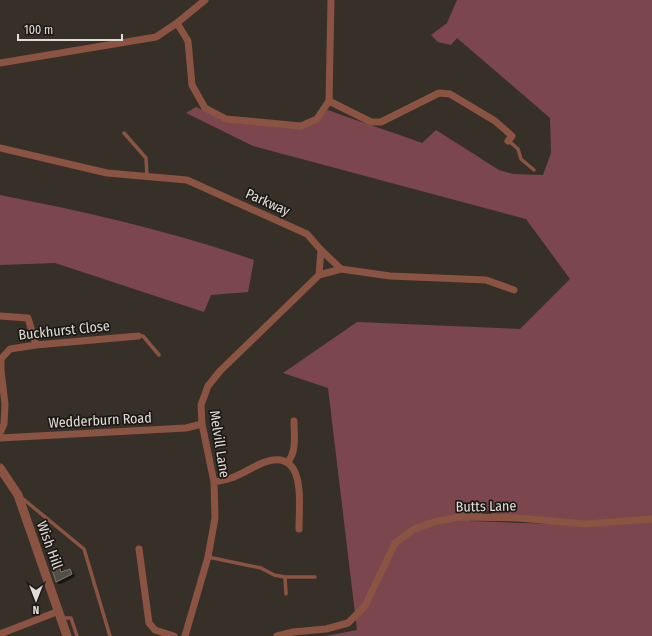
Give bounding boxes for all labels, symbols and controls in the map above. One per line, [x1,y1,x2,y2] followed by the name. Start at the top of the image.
[18,16,122,42] scale bar
[24,23,53,37] text: 100 m
[243,185,293,220] street label: Parkway
[18,317,111,344] street label: Buckhurst Close
[48,409,152,432] street label: Wedderburn Road
[206,409,233,479] street label: Melvill Lane
[456,497,517,516] street label: Butts Lane
[33,519,66,572] street label: Wish Hill
[16,580,56,620] north arrow
[33,603,39,616] text: N

